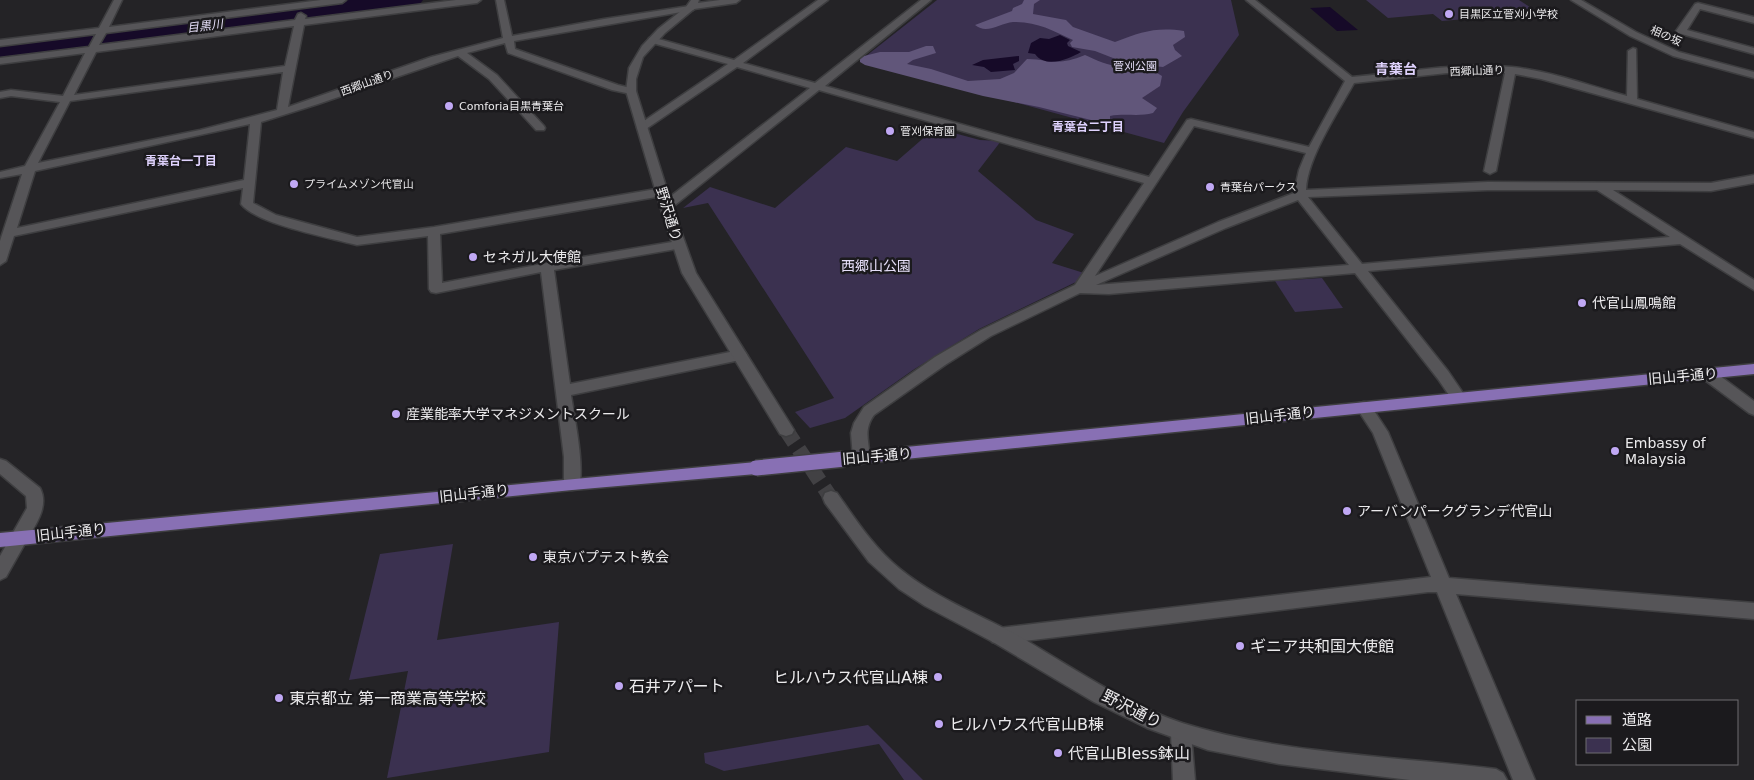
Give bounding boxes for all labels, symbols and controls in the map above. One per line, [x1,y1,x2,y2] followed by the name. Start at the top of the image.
[1443,8,1455,20] marker: 目黒区立菅刈小学校
[1459,8,1558,21] place label: 目黒区立菅刈小学校
[186,17,226,35] water label: 目黒川
[1648,23,1684,49] street label: 相の坂
[1113,60,1157,73] park label: 菅刈公園
[1375,61,1417,77] district label: 青葉台
[1449,64,1505,78] street label: 西郷山通り
[339,67,395,99] street label: 西郷山通り
[443,100,455,112] marker: Comforia目黒青葉台
[459,100,564,113] place label: Comforia目黒青葉台
[1052,120,1124,134] district label: 青葉台二丁目
[884,125,896,137] marker: 菅刈保育園
[900,125,955,138] place label: 菅刈保育園
[145,154,217,168] district label: 青葉台一丁目
[288,178,300,190] marker: プライムメゾン代官山
[304,178,414,191] place label: プライムメゾン代官山
[1204,181,1216,193] marker: 青葉台パークス
[1220,181,1297,194] place label: 青葉台パークス
[653,185,685,243] street label: 野沢通り
[483,249,581,265] place label: セネガル大使館
[467,251,479,263] marker: セネガル大使館
[841,258,911,274] park label: 西郷山公園
[1592,295,1676,311] place label: 代官山鳳鳴館
[1576,297,1588,309] marker: 代官山鳳鳴館
[1647,365,1719,387] street label: 旧山手通り
[1244,403,1316,427] street label: 旧山手通り
[406,406,630,422] place label: 産業能率大学マネジメントスクール
[390,408,402,420] marker: 産業能率大学マネジメントスクール
[1625,435,1707,467] place label: Embassy of Malaysia
[841,445,913,467] street label: 旧山手通り
[1609,445,1621,457] marker: Embassy of Malaysia
[438,481,510,505] street label: 旧山手通り
[1357,503,1552,519] place label: アーバンパークグランデ代官山
[1341,505,1353,517] marker: アーバンパークグランデ代官山
[35,520,107,544] street label: 旧山手通り
[543,549,669,565] place label: 東京バプテスト教会
[527,551,539,563] marker: 東京バプテスト教会
[1250,637,1394,656] place label: ギニア共和国大使館
[1234,640,1246,652] marker: ギニア共和国大使館
[773,668,928,687] place label: ヒルハウス代官山A棟
[932,671,944,683] marker: ヒルハウス代官山A棟
[629,677,725,696] place label: 石井アパート
[613,680,625,692] marker: 石井アパート
[1099,686,1165,732] street label: 野沢通り
[289,689,486,708] place label: 東京都立 第一商業高等学校
[273,692,285,704] marker: 東京都立 第一商業高等学校
[1576,700,1739,765] legend
[1622,711,1652,729] text: 道路
[949,715,1104,734] place label: ヒルハウス代官山B棟
[933,718,945,730] marker: ヒルハウス代官山B棟
[1622,736,1652,754] text: 公園
[1068,744,1190,763] place label: 代官山Bless鉢山
[1052,747,1064,759] marker: 代官山Bless鉢山

